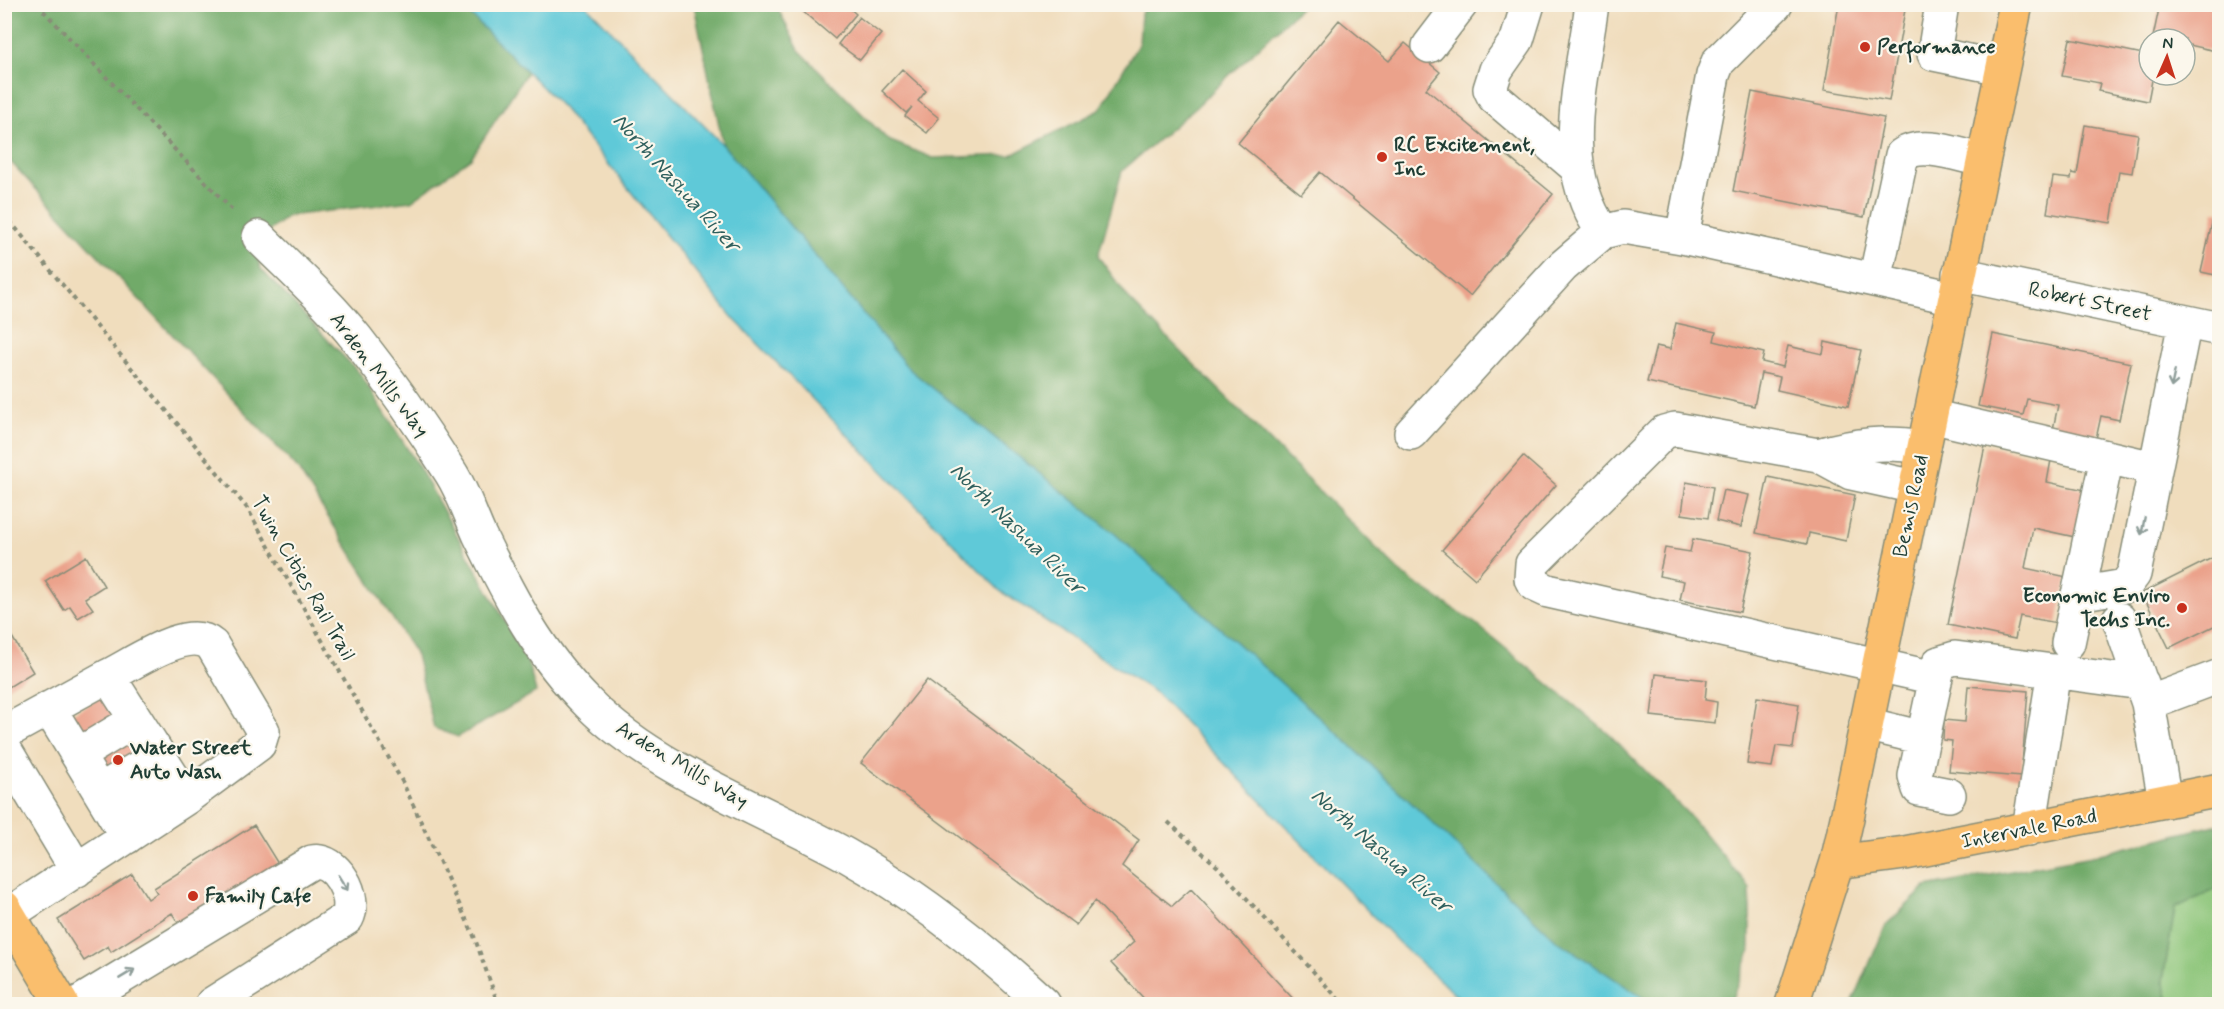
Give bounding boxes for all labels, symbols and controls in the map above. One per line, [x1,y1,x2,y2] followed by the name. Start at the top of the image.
[2137,27,2197,87] north arrow
[1877,33,1996,63] place label: Performance
[2162,33,2174,54] text: N
[1858,40,1872,54] marker: Performance
[606,108,748,260] water label: North Nashua River
[1394,131,1535,183] place label: RC Excitement, Inc
[1375,150,1389,164] marker: RC Excitement, Inc
[2026,275,2154,329] street label: Robert Street
[323,307,435,443] street label: Arden Mills Way
[2167,369,2178,389] one-way arrow
[1886,452,1936,560] street label: Bemis Road
[943,457,1093,603] water label: North Nashua River
[244,490,362,666] street label: Twin Cities Rail Trail
[2137,515,2148,535] one-way arrow
[2023,582,2170,634] place label: Economic Enviro Techs Inc.
[2175,601,2189,615] marker: Economic Enviro Techs Inc.
[611,714,753,816] street label: Arden Mills Way
[129,734,253,786] place label: Water Street Auto Wash
[111,753,125,767] marker: Water Street Auto Wash
[1305,782,1459,922] water label: North Nashua River
[1959,802,2099,856] street label: Intervale Road
[336,875,349,892] one-way arrow
[205,882,311,910] place label: Family Cafe
[186,889,200,903] marker: Family Cafe
[118,968,135,980] one-way arrow

